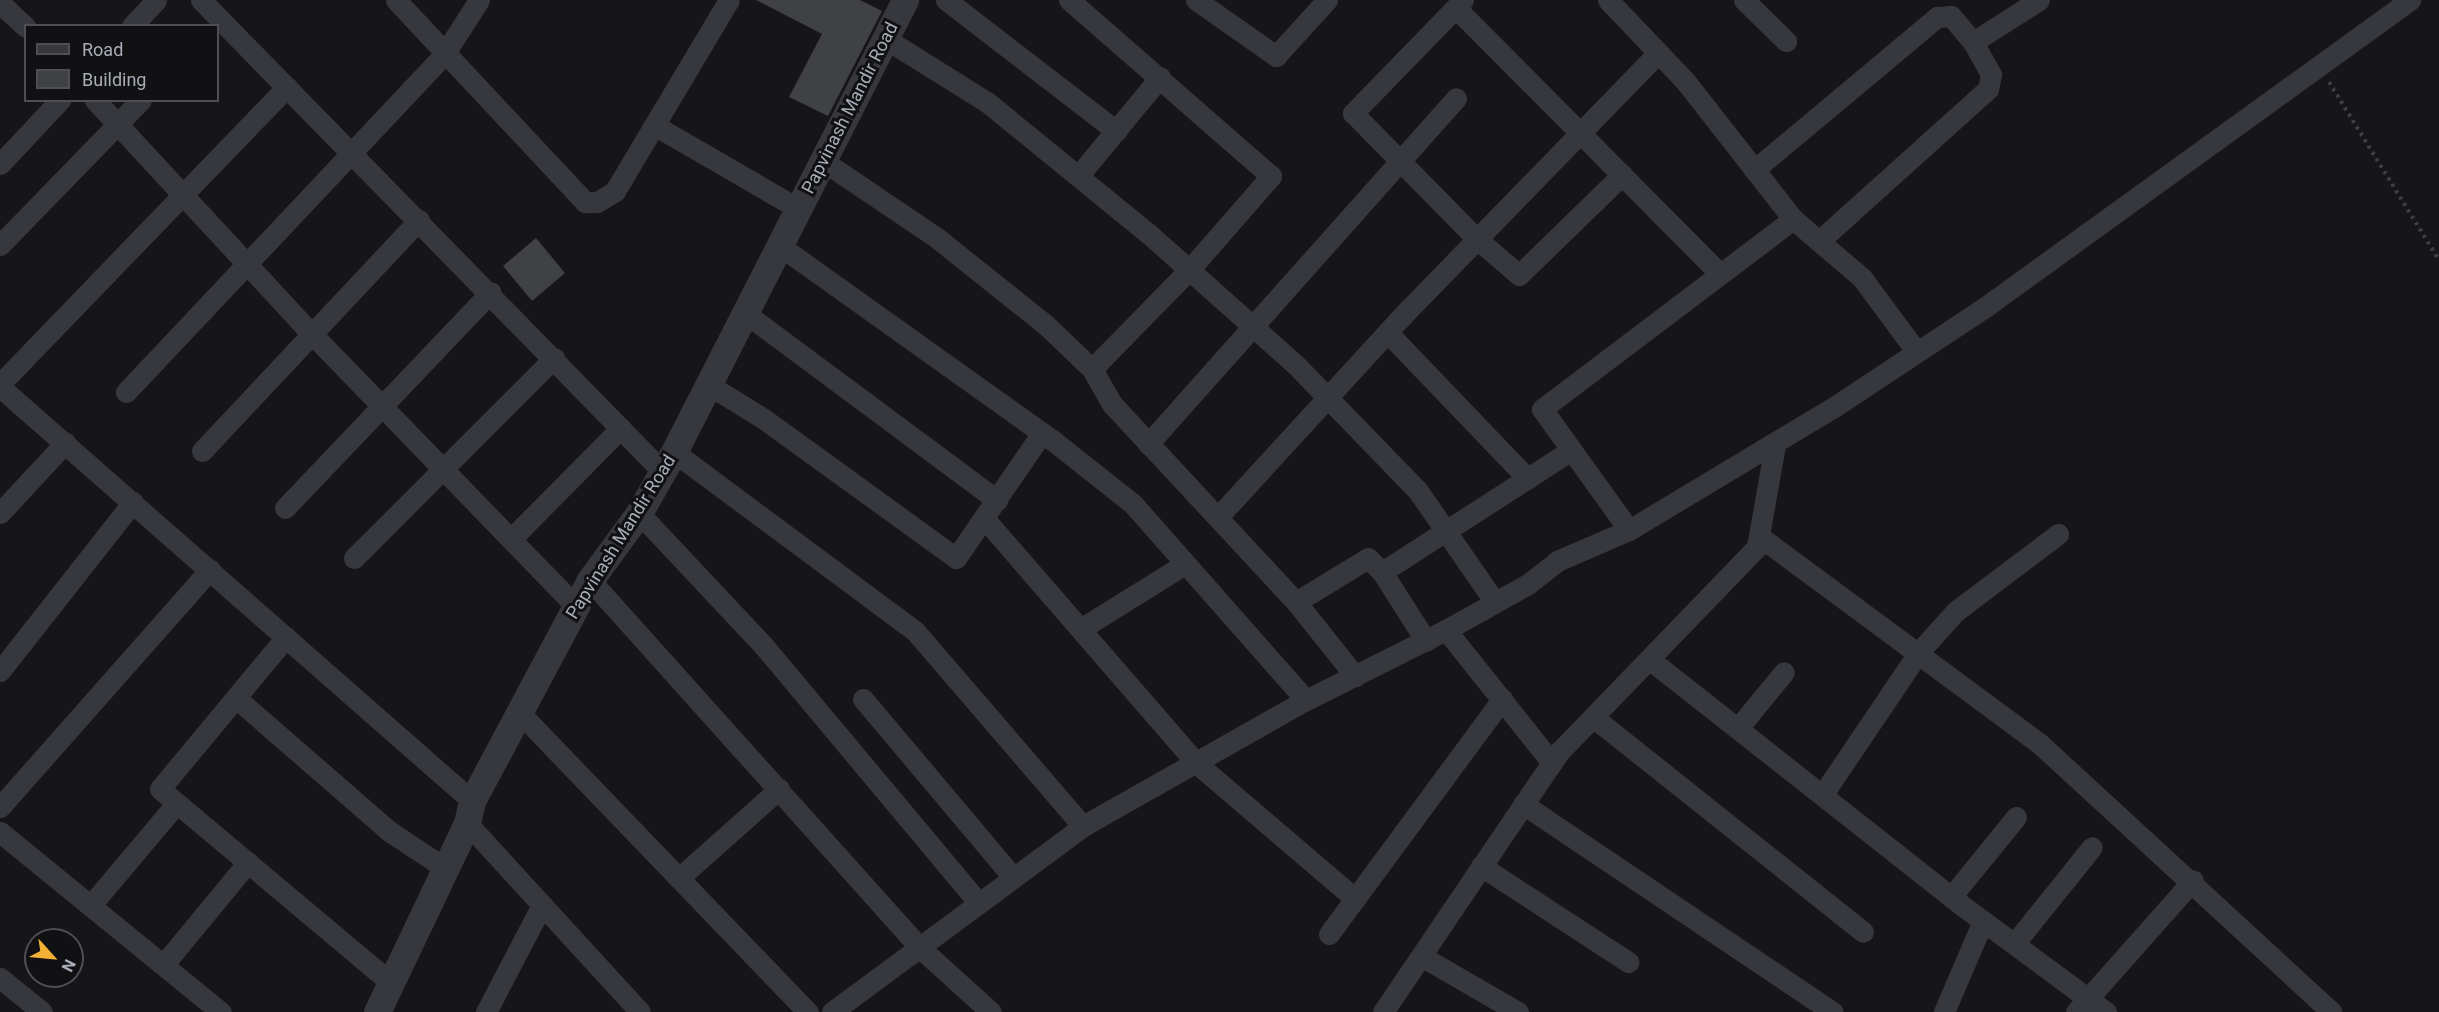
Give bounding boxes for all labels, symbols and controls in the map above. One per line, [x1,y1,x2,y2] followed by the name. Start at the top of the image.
[797,19,903,197] street label: Papvinash Mandir Road
[24,24,219,102] legend
[82,39,123,60] text: Road
[82,69,146,90] text: Building
[562,451,680,623] street label: Papvinash Mandir Road
[24,928,84,988] north arrow
[58,956,80,975] text: N

